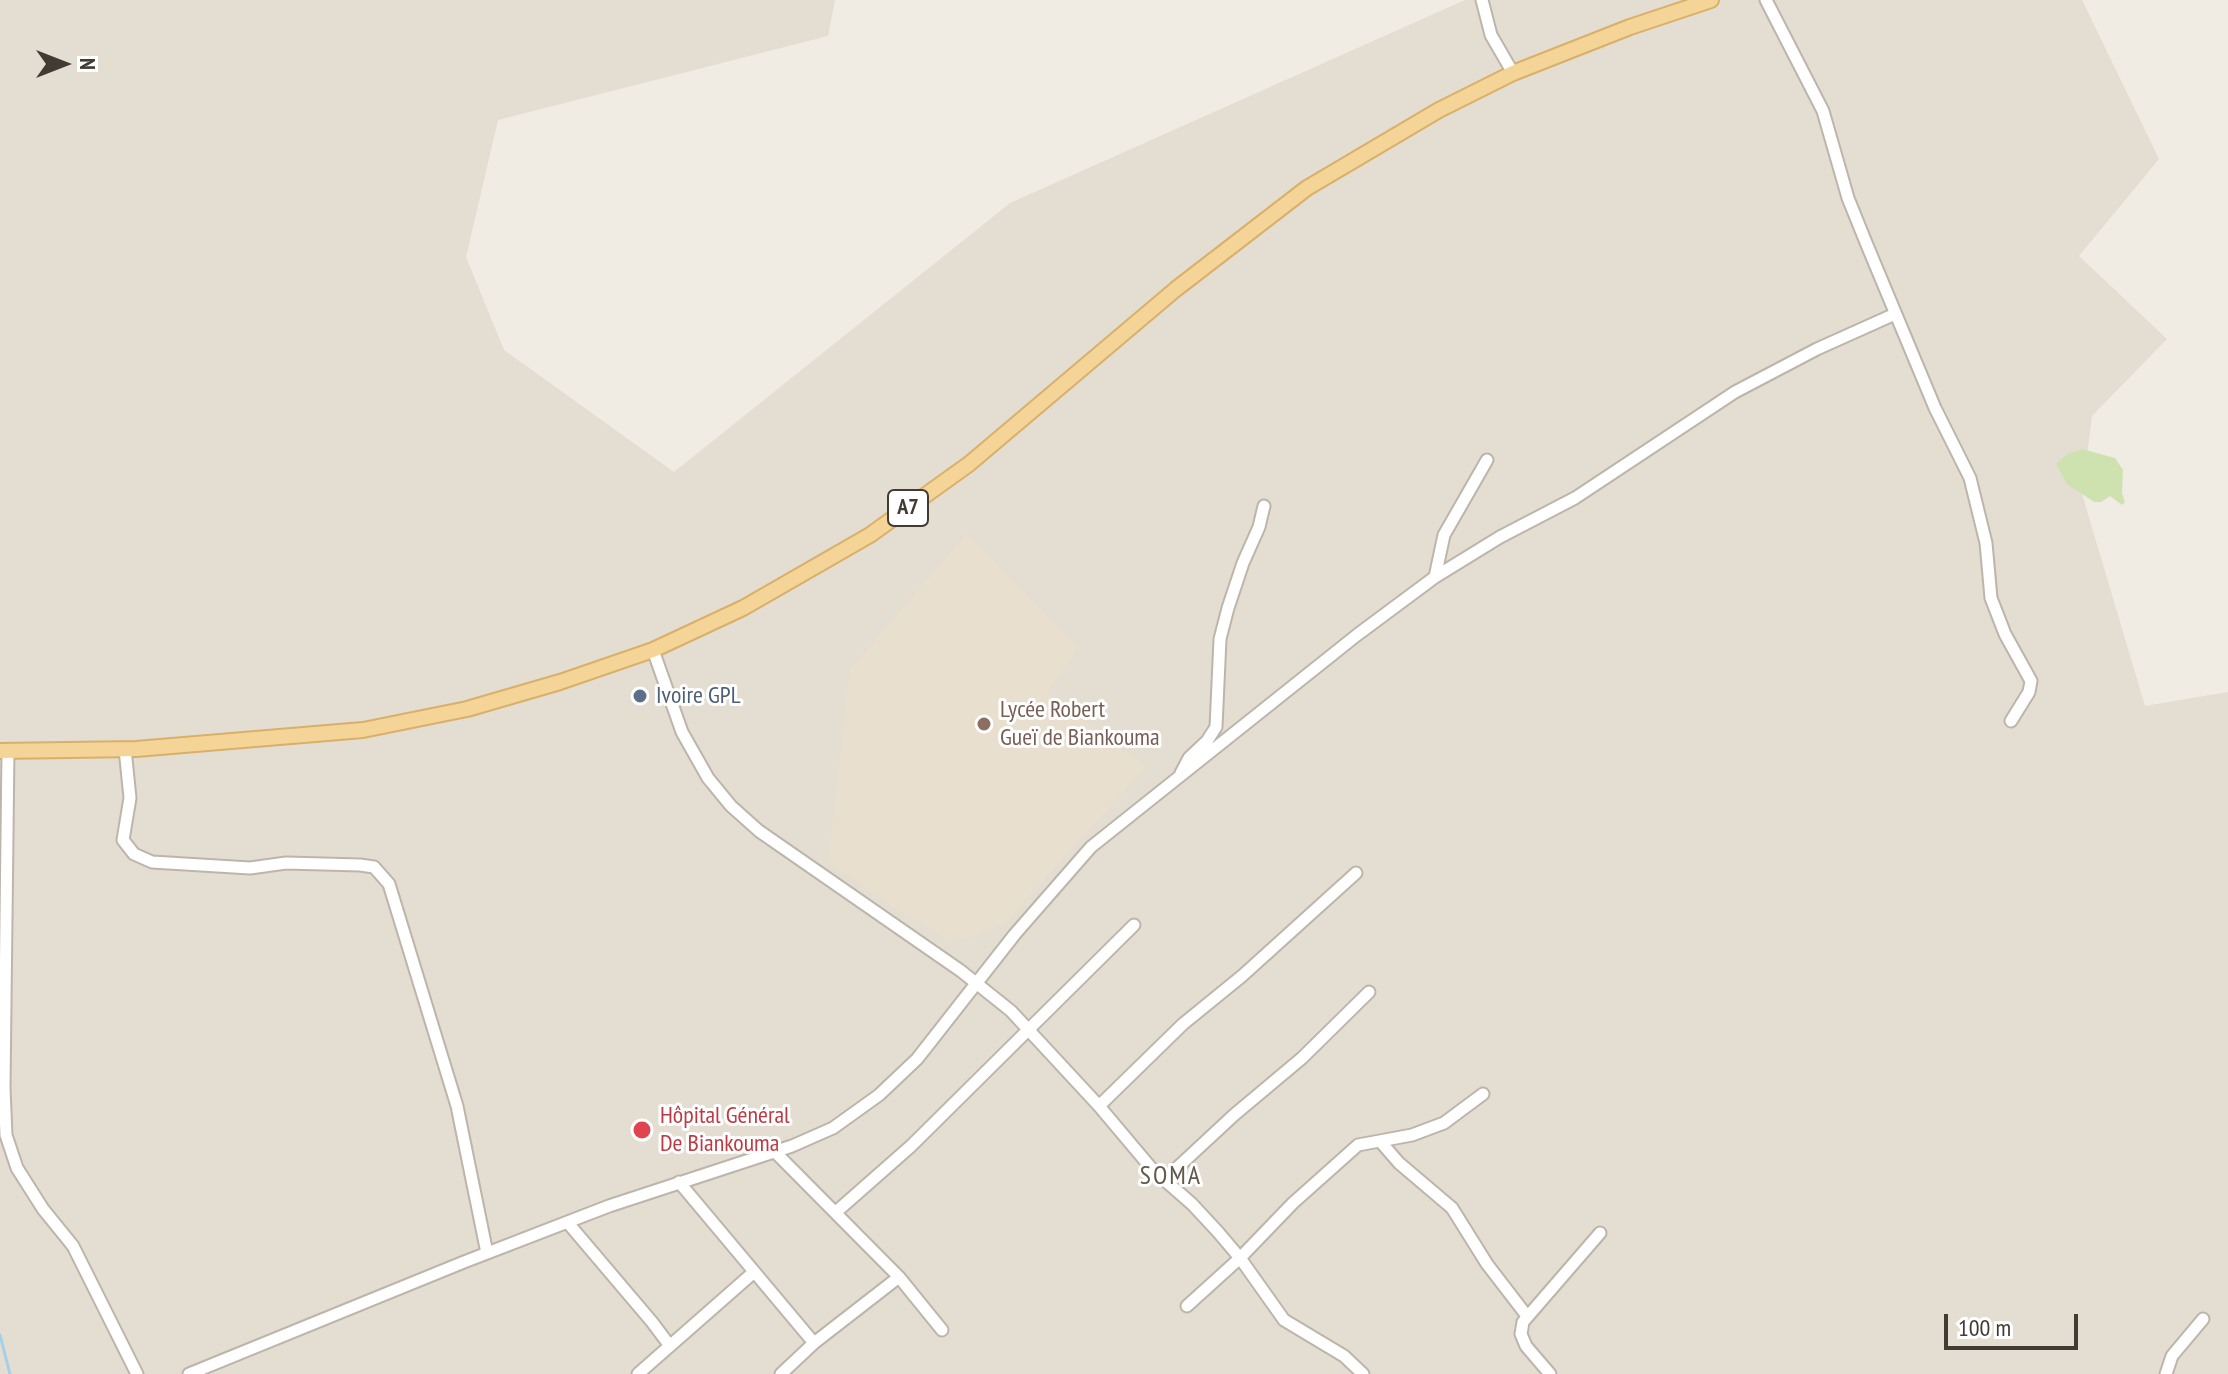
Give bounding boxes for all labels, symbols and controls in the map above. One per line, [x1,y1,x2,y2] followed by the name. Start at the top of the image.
[24,24,104,104] north arrow
[74,58,102,70] text: N
[888,490,928,526] road number: A7
[656,682,741,710] place label: Ivoire GPL
[631,687,649,705] marker: Ivoire GPL
[1000,696,1160,752] place label: Lycée Robert Gueï de Biankouma
[975,715,993,733] marker: Lycée Robert Gueï de Biankouma
[660,1102,790,1158] place label: Hôpital Général De Biankouma
[631,1119,653,1141] marker: Hôpital Général De Biankouma
[1140,1161,1202,1193] district label: SOMA
[1948,1298,2082,1348] scale bar
[1958,1312,2011,1343] text: 100 m

